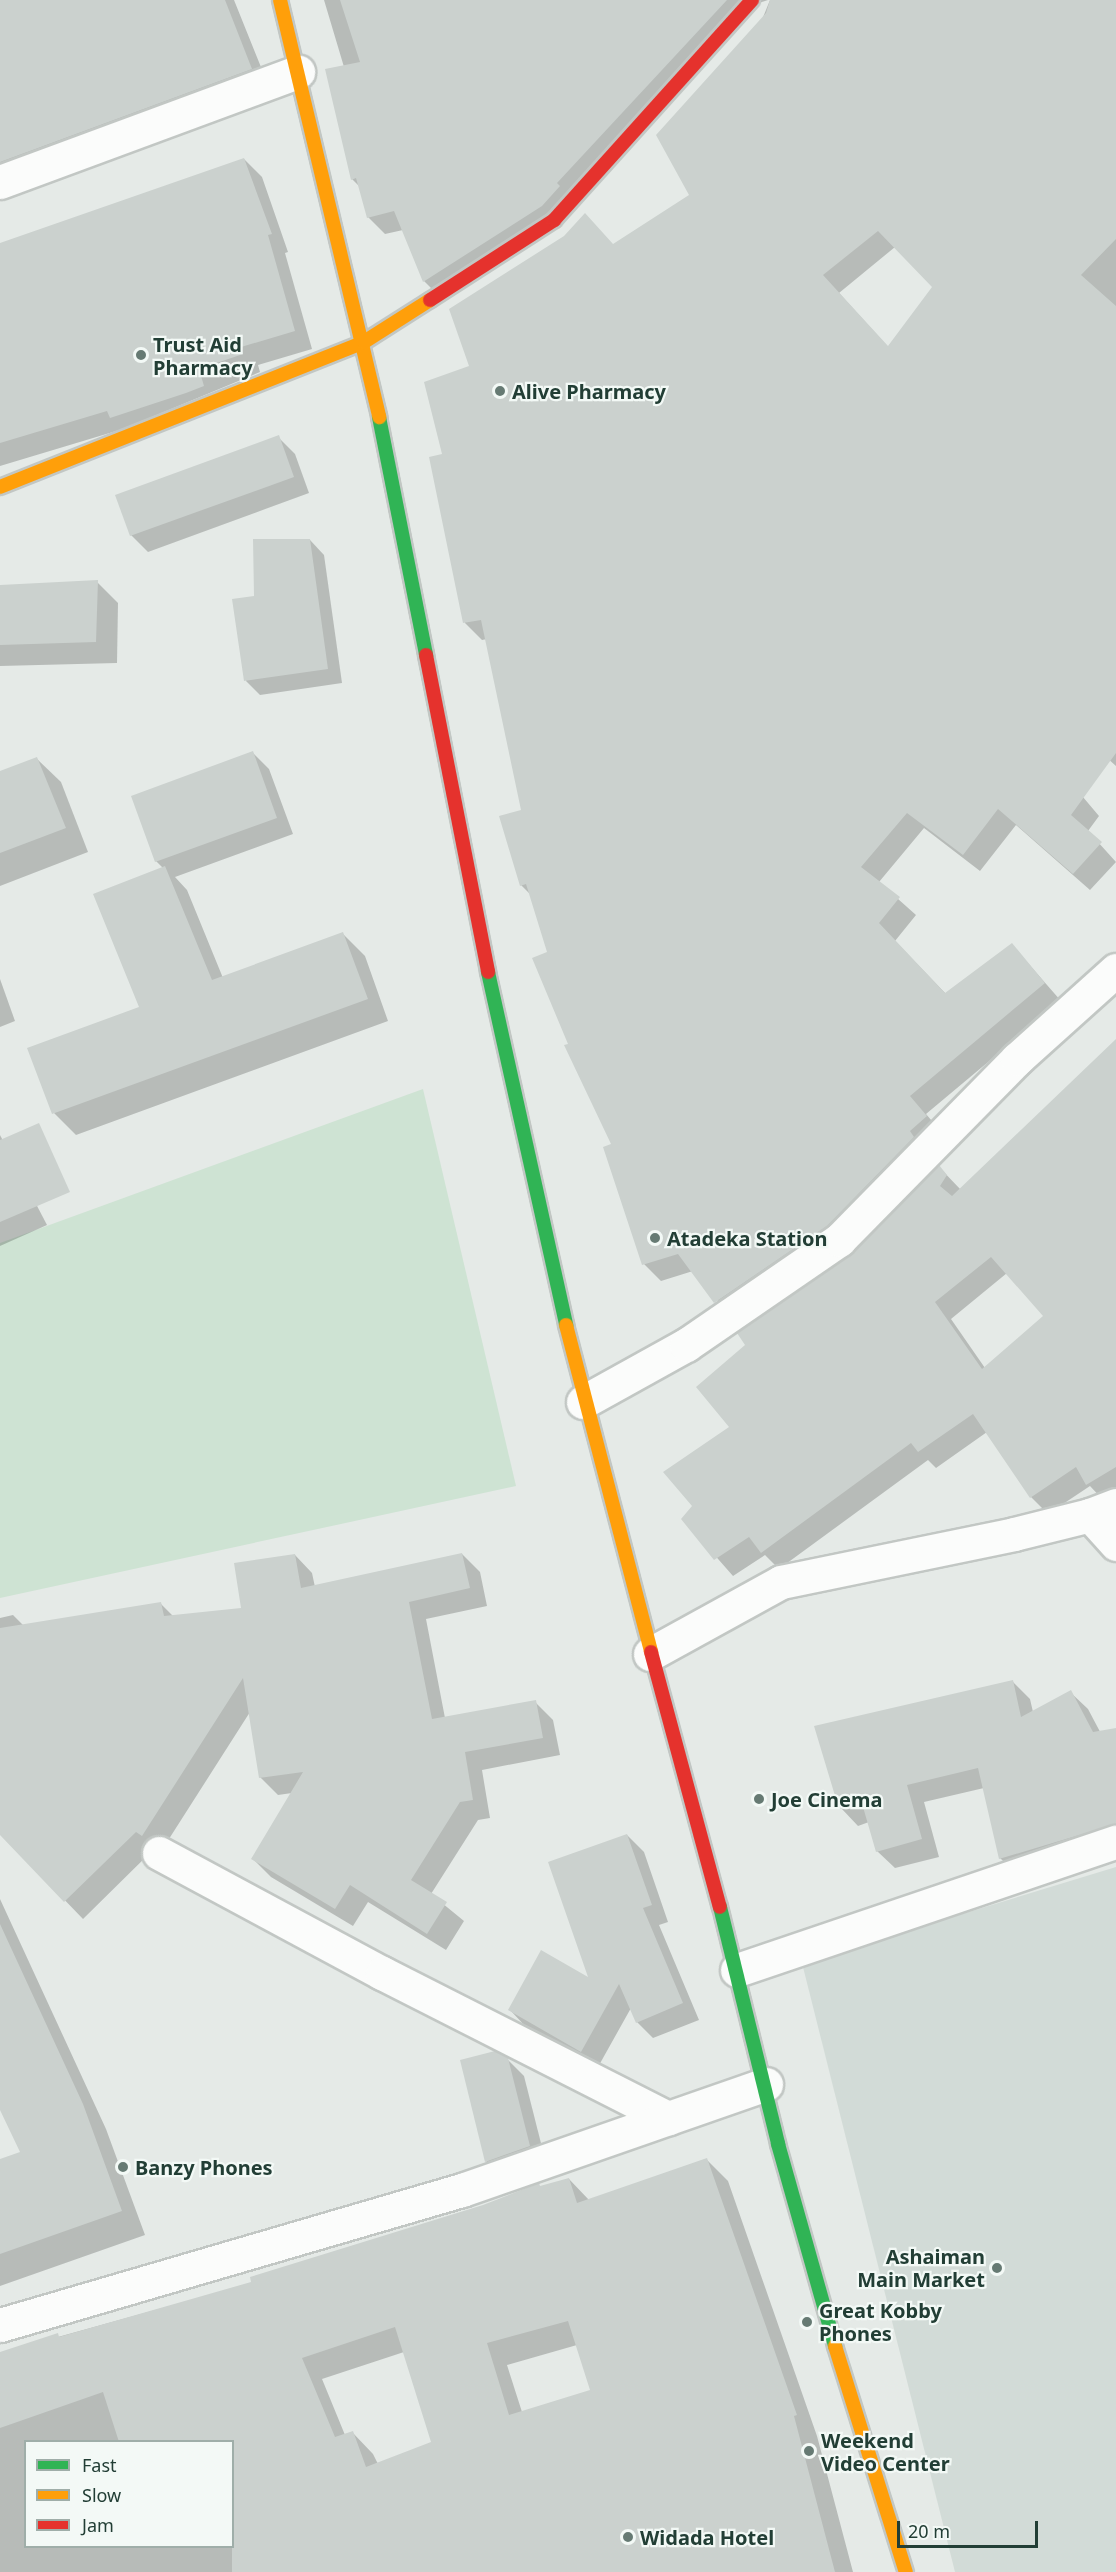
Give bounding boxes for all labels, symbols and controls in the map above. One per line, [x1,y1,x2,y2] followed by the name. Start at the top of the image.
[153,332,253,379] place label: Trust Aid Pharmacy
[134,348,148,362] marker: Trust Aid Pharmacy
[512,379,666,403] place label: Alive Pharmacy
[493,384,507,398] marker: Alive Pharmacy
[667,1226,827,1250] place label: Atadeka Station
[648,1231,662,1245] marker: Atadeka Station
[771,1787,882,1811] place label: Joe Cinema
[752,1792,766,1806] marker: Joe Cinema
[135,2155,273,2179] place label: Banzy Phones
[116,2160,130,2174] marker: Banzy Phones
[857,2244,985,2291] place label: Ashaiman Main Market
[990,2261,1004,2275] marker: Ashaiman Main Market
[819,2298,942,2345] place label: Great Kobby Phones
[800,2315,814,2329] marker: Great Kobby Phones
[821,2428,950,2475] place label: Weekend Video Center
[24,2440,234,2548] legend
[802,2444,816,2458] marker: Weekend Video Center
[82,2453,117,2477] text: Fast
[82,2483,121,2507] text: Slow
[900,2509,1041,2547] scale bar
[82,2513,114,2537] text: Jam
[908,2519,950,2543] text: 20 m
[640,2525,774,2549] place label: Widada Hotel
[621,2530,635,2544] marker: Widada Hotel

